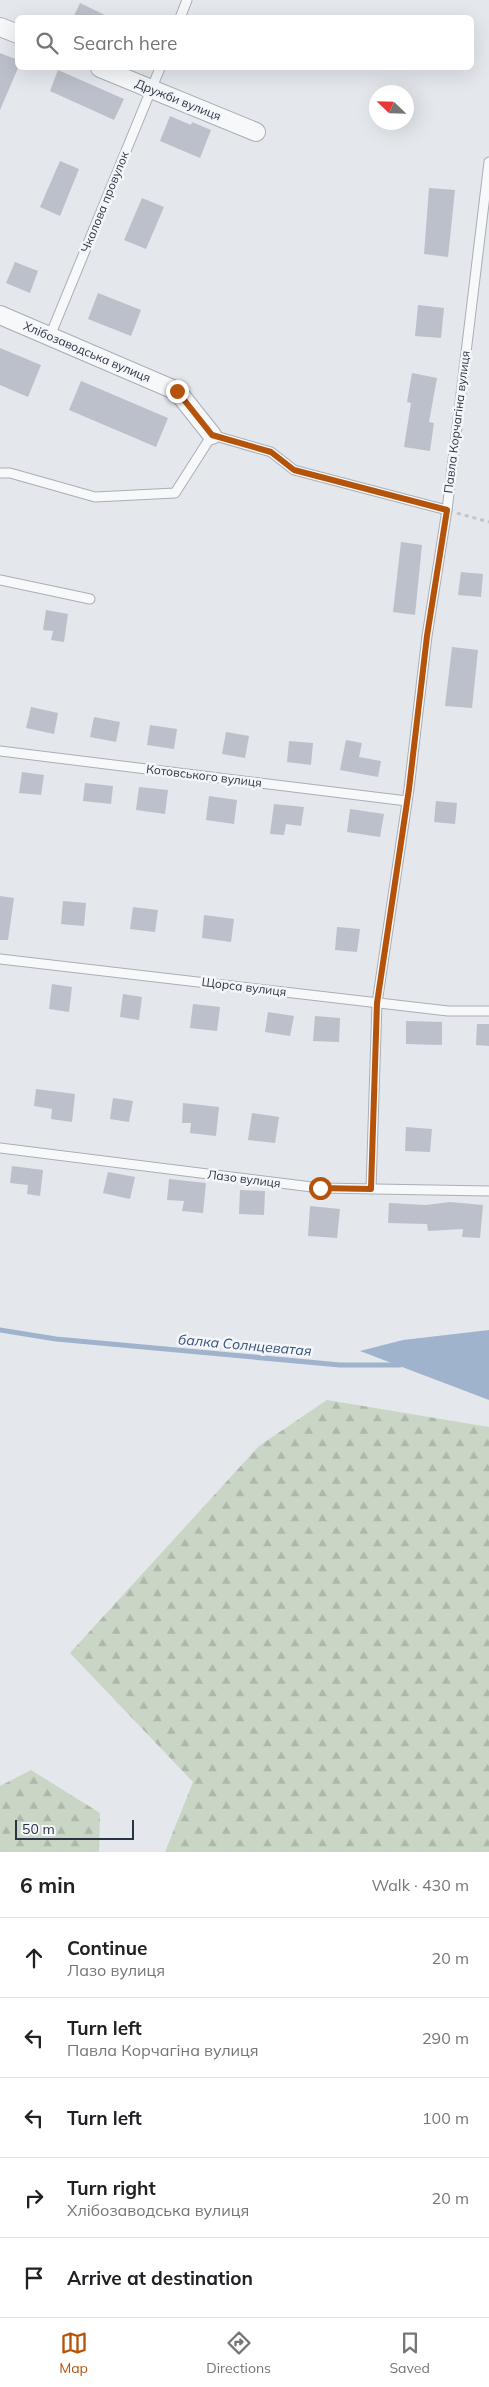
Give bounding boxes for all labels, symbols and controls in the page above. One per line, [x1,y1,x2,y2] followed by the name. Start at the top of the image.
[15,15,474,70] search box
[33,29,61,57] icon: search
[73,31,177,55] text: Search here
[133,75,223,124] street label: Дружби вулиця
[369,85,414,130] north arrow
[77,148,132,255] street label: Чкалова провулок
[21,318,153,385] street label: Хлібозаводська вулиця
[440,350,473,494] street label: Павла Корчагіна вулиця
[166,380,189,403] route end
[145,761,263,790] street label: Котовського вулиця
[201,974,287,999] street label: Щорса вулиця
[207,1167,282,1190] street label: Лазо вулиця
[309,1177,332,1200] route start
[178,1330,313,1360] water label: балка Солнцеватая
[15,1817,134,1840] scale bar
[22,1820,55,1838] text: 50 m
[20,1872,75,1898] text: 6 min
[371,1875,469,1895] text: Walk · 430 m
[67,1936,147,1960] text: Continue
[20,1944,48,1972] icon: ahead
[432,1948,469,1968] text: 20 m
[67,1960,165,1980] text: Лазо вулиця
[67,2016,142,2040] text: Turn left
[20,2024,48,2052] icon: left
[422,2028,469,2048] text: 290 m
[67,2040,259,2060] text: Павла Корчагіна вулиця
[20,2104,48,2132] icon: left
[67,2106,142,2130] text: Turn left
[422,2108,469,2128] text: 100 m
[67,2176,156,2200] text: Turn right
[20,2184,48,2212] icon: right
[432,2188,469,2208] text: 20 m
[67,2200,249,2220] text: Хлібозаводська вулиця
[20,2264,48,2292] icon: arrive
[67,2266,253,2290] text: Arrive at destination
[59,2329,88,2377] tab: Map
[206,2329,271,2377] tab: Directions
[389,2329,430,2377] tab: Saved

